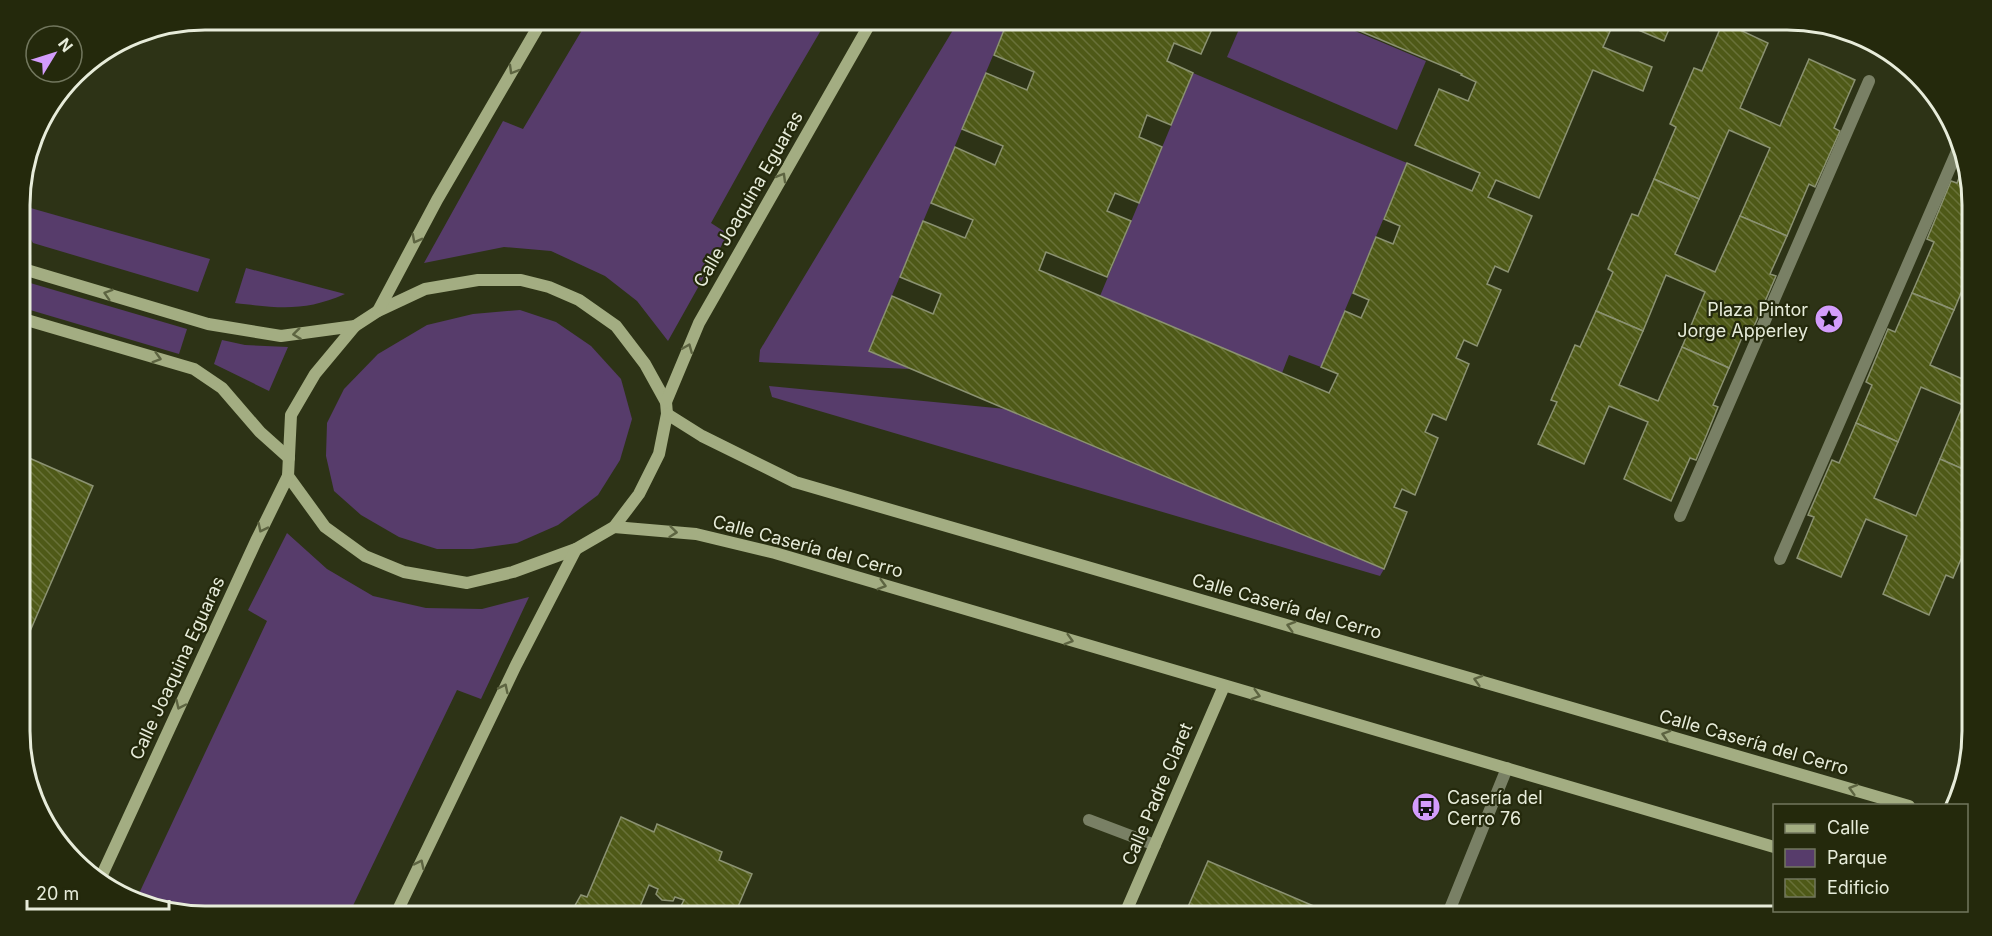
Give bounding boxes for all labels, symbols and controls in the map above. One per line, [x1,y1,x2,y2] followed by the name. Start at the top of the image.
[24,24,84,84] north arrow
[54,34,77,56] text: N
[508,64,520,74] one-way arrow
[689,107,807,291] street label: Calle Joaquina Eguaras
[775,173,786,183] one-way arrow
[412,233,423,244] one-way arrow
[103,289,114,301] one-way arrow
[1677,299,1808,341] place label: Plaza Pintor Jorge Apperley
[1813,303,1845,335] place icon: Plaza Pintor Jorge Apperley
[293,327,302,339] one-way arrow
[681,343,694,353] one-way arrow
[151,351,162,363] one-way arrow
[710,510,906,582] street label: Calle Casería del Cerro
[258,522,269,533] one-way arrow
[668,525,677,538] one-way arrow
[1190,569,1384,643] street label: Calle Casería del Cerro
[125,573,229,763] street label: Calle Joaquina Eguaras
[877,577,887,590] one-way arrow
[1286,621,1297,633] one-way arrow
[1063,633,1074,645] one-way arrow
[1473,675,1483,688] one-way arrow
[497,683,509,694] one-way arrow
[1250,688,1261,700] one-way arrow
[175,699,187,710] one-way arrow
[1657,705,1851,779] street label: Calle Casería del Cerro
[1118,720,1197,868] street label: Calle Padre Claret
[1661,730,1671,742] one-way arrow
[1848,784,1859,796] one-way arrow
[1447,787,1543,829] place label: Casería del Cerro 76
[1410,791,1442,823] bus stop icon: Casería del Cerro 76
[1773,804,1968,912] legend
[1827,817,1869,838] text: Calle
[1827,847,1887,868] text: Parque
[413,859,424,870] one-way arrow
[27,873,170,911] scale bar
[1827,877,1890,898] text: Edificio
[36,883,79,904] text: 20 m

